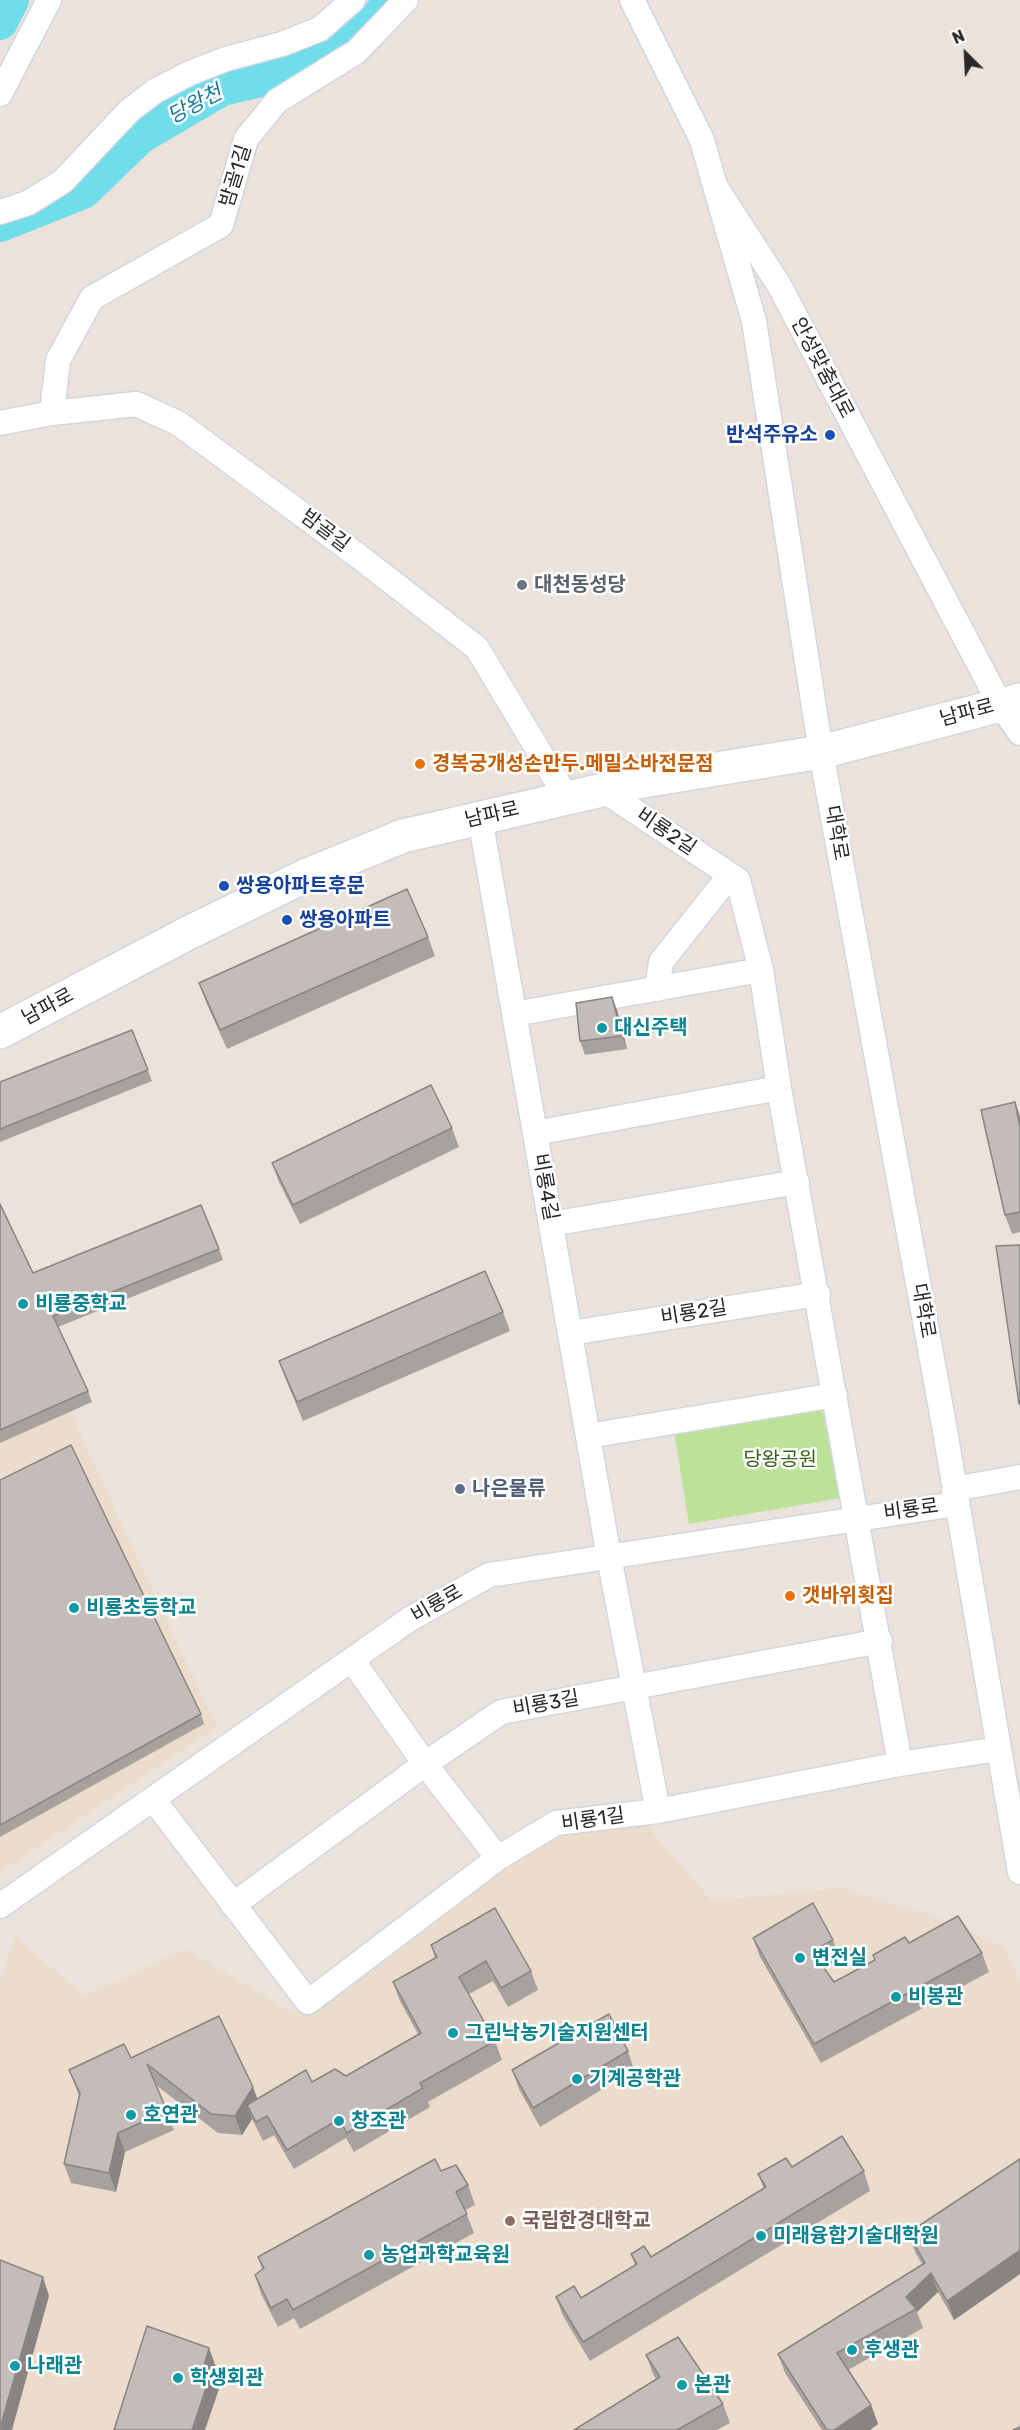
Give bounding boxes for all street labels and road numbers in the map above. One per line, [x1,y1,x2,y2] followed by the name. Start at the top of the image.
[215,142,257,210] street label: 밤골1길
[785,314,859,422] street label: 안성맞춤대로
[296,505,354,557] street label: 밤골길
[937,694,997,732] street label: 남파로
[462,797,522,833] street label: 남파로
[632,803,700,861] street label: 비룡2길
[819,804,853,862] street label: 대학로
[18,983,78,1031] street label: 남파로
[527,1152,563,1222] street label: 비룡4길
[906,1282,940,1340] street label: 대학로
[659,1296,729,1330] street label: 비룡2길
[882,1494,940,1526] street label: 비룡로
[407,1580,467,1628] street label: 비룡로
[511,1686,581,1722] street label: 비룡3길
[560,1804,626,1836] street label: 비룡1길

